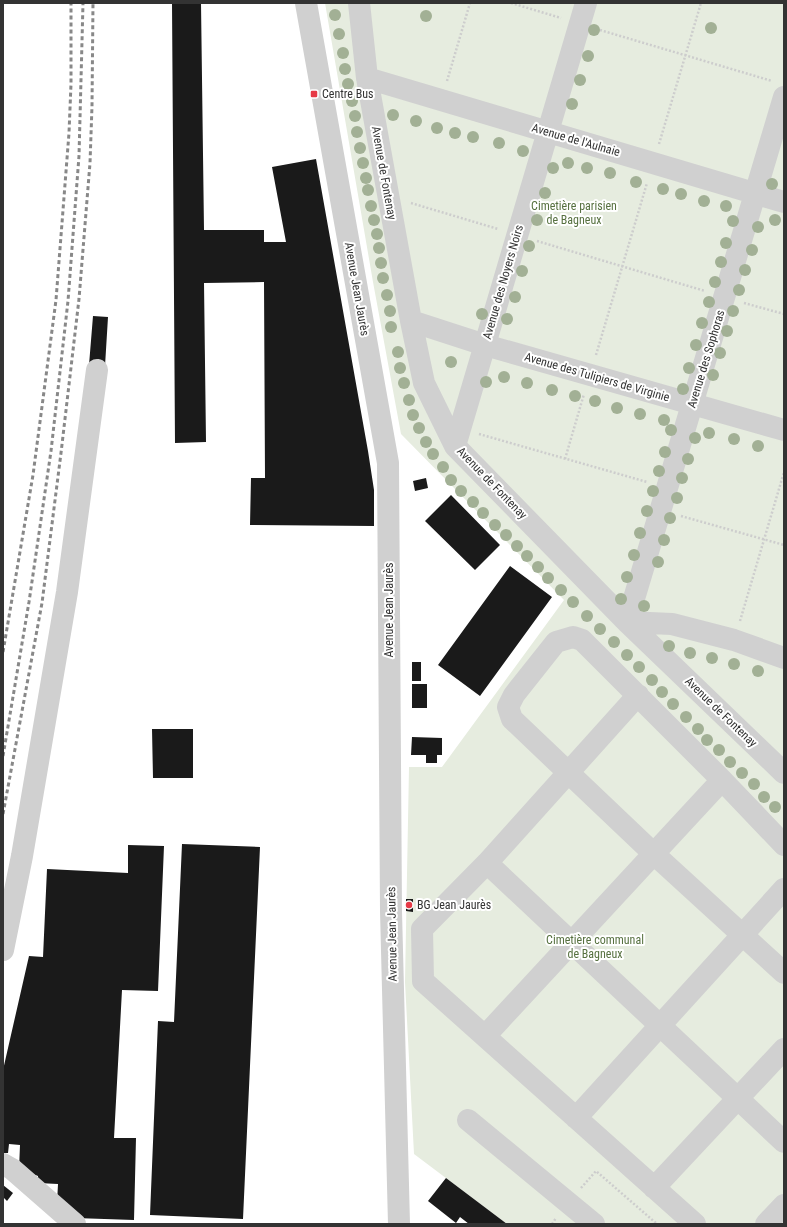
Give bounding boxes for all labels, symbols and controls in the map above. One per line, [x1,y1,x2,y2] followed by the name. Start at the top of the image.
[322,87,374,101] place label: Centre Bus
[309,89,319,99] marker: Centre Bus
[530,121,622,159] street label: Avenue de l'Aulnaie
[369,125,399,221] street label: Avenue de Fontenay
[531,199,617,227] park label: Cimetière parisien de Bagneux
[480,223,526,341] street label: Avenue des Noyers Noirs
[342,241,372,337] street label: Avenue Jean Jaurès
[684,308,728,410] street label: Avenue des Sophoras
[523,350,672,405] street label: Avenue des Tulipiers de Virginie
[454,444,530,522] street label: Avenue de Fontenay
[382,562,396,658] street label: Avenue Jean Jaurès
[682,674,760,750] street label: Avenue de Fontenay
[384,886,400,982] street label: Avenue Jean Jaurès
[417,898,491,912] place label: BG Jean Jaurès
[404,900,414,910] marker: BG Jean Jaurès
[546,933,644,961] park label: Cimetière communal de Bagneux

